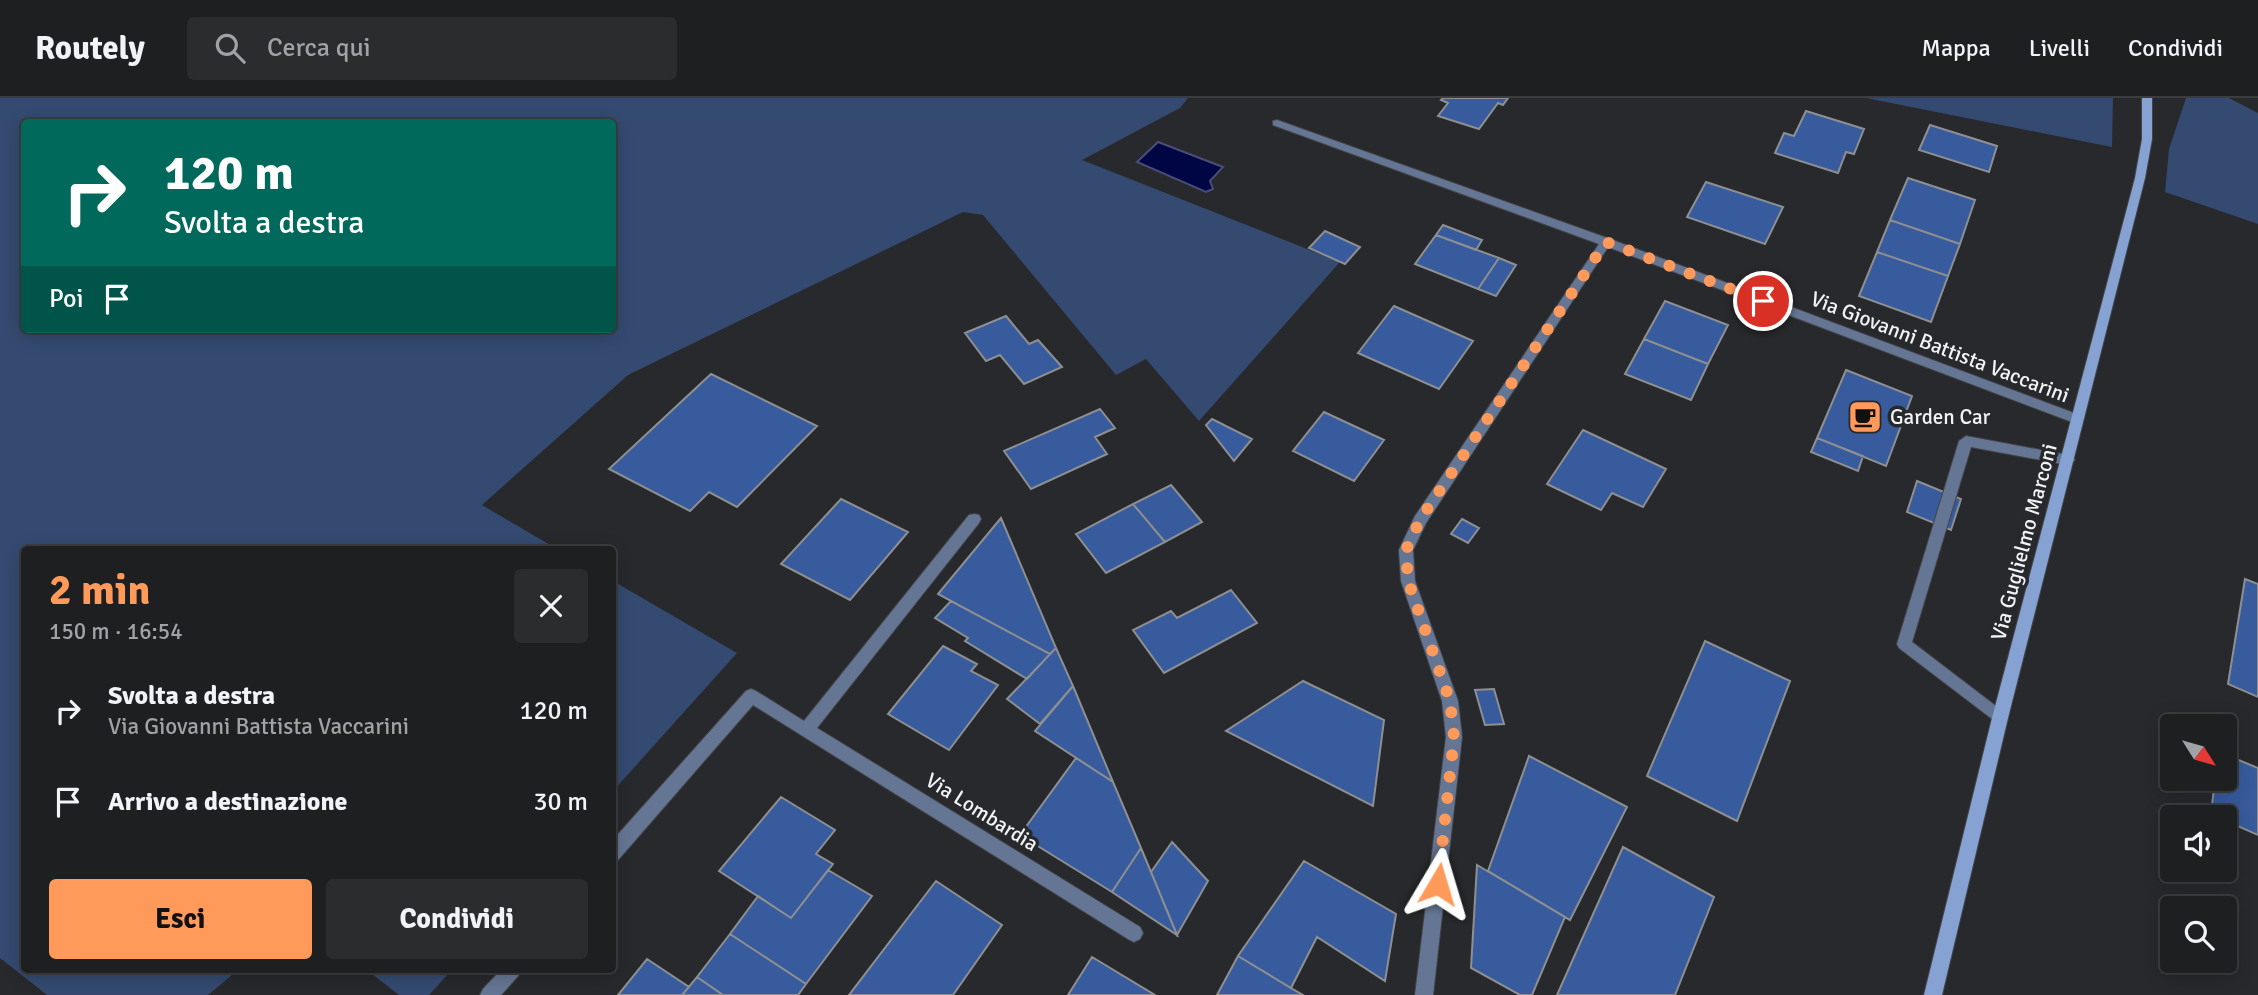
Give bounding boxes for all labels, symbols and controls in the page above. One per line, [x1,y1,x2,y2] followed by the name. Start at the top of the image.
[187,17,677,80] search box
[35,28,145,69] text: Routely
[211,29,249,67] icon: search
[267,32,371,64] text: Cerca qui
[1922,33,1991,63] text: Mappa
[2029,33,2090,63] text: Livelli
[2128,33,2223,63] text: Condividi
[164,143,294,203] text: 120 m
[49,147,140,238] icon: right
[164,203,364,242] text: Svolta a destra
[1733,271,1793,331] pin
[98,280,136,318] icon: arrive
[1744,282,1782,320] icon: arrive
[49,283,84,315] text: Poi
[1807,286,2073,408] street label: Via Giovanni Battista Vaccarini
[1846,398,1884,436] cafe icon: Garden Car
[1890,404,1991,430] place label: Garden Car
[1985,441,2063,643] street label: Via Guglielmo Marconi
[49,565,150,616] text: 2 min
[514,569,588,643] button: close
[49,617,183,646] text: 150 m · 16:54
[108,680,275,712] text: Svolta a destra
[49,692,87,730] icon: right
[519,695,588,727] text: 120 m
[108,712,409,741] text: Via Giovanni Battista Vaccarini
[2160,714,2236,791] north arrow
[2160,714,2237,973] map controls
[921,767,1043,857] street label: Via Lombardia
[49,783,87,821] icon: arrive
[108,786,348,818] text: Arrivo a destinazione
[533,786,588,818] text: 30 m
[2160,805,2237,882] button: sound
[1401,847,1475,921] position arrow
[49,879,312,959] button: Esci
[326,879,588,959] button: Condividi
[2160,896,2237,973] button: search

